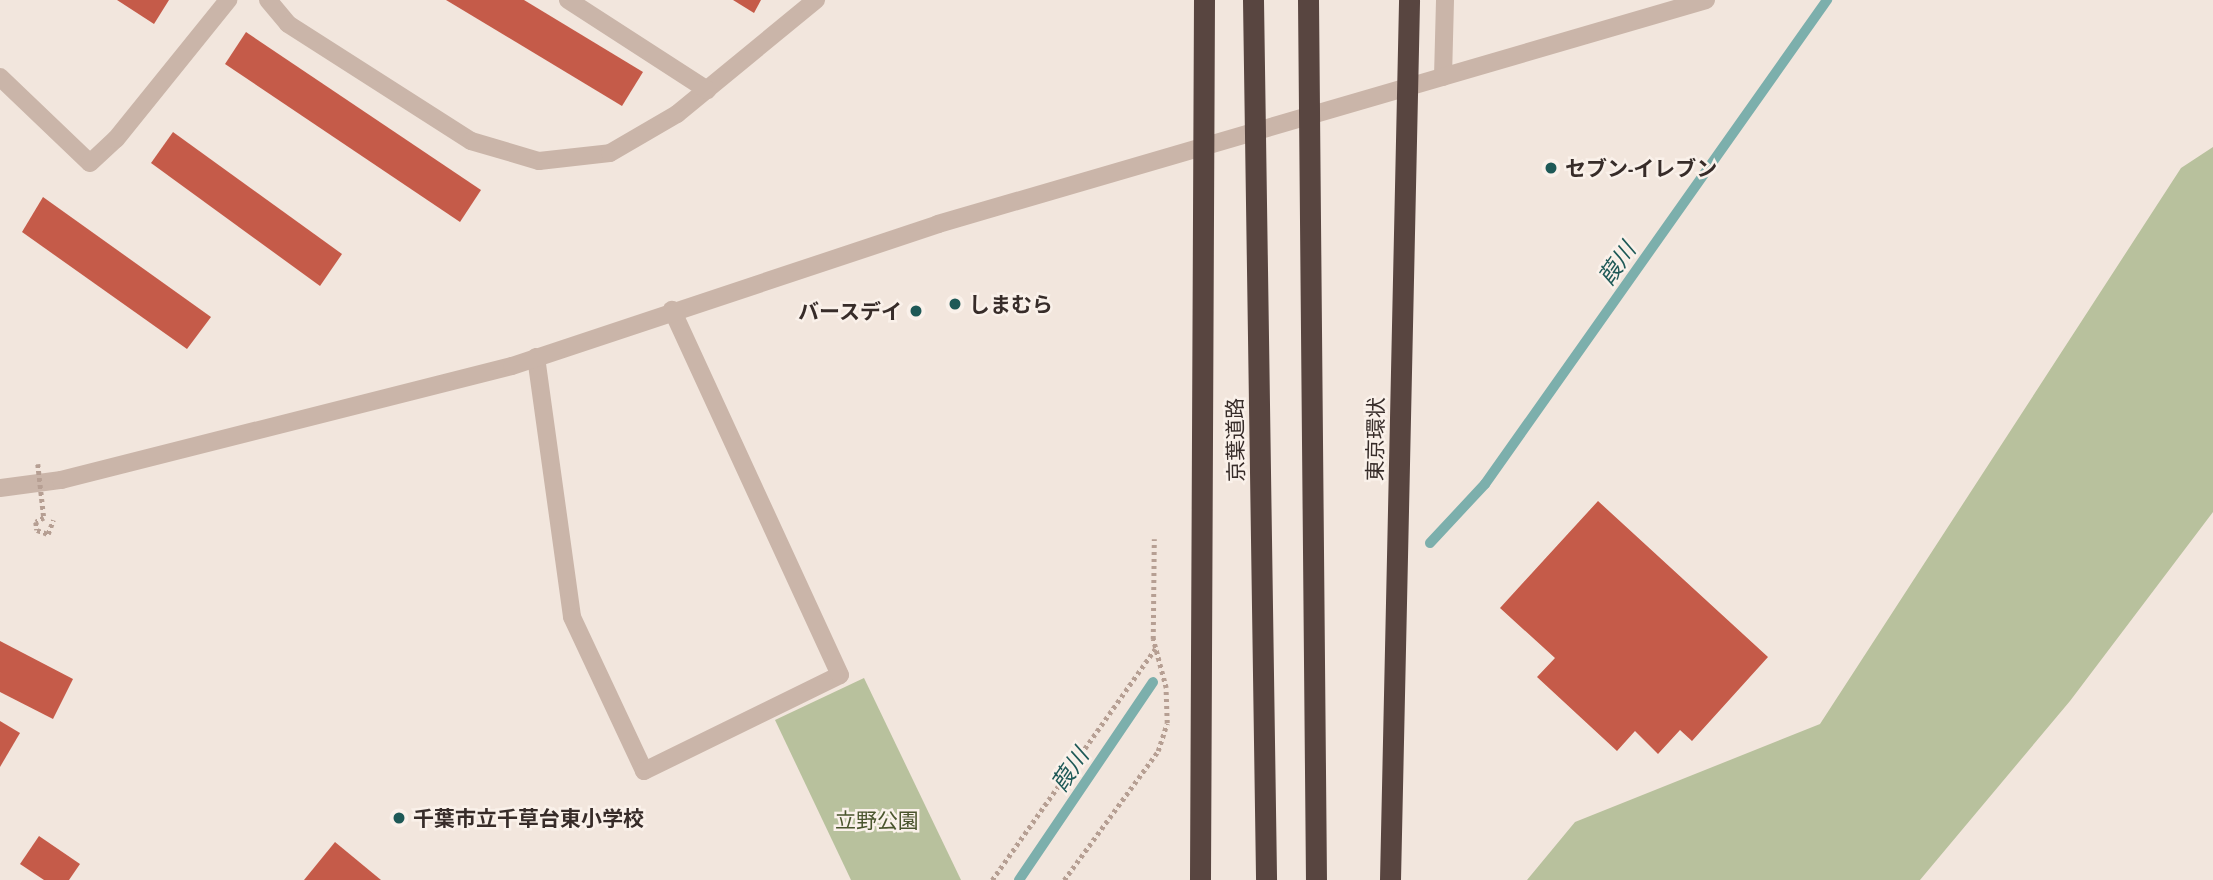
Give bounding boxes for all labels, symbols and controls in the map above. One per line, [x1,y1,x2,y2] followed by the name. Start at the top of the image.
[1565,155,1717,181] place label: セブン-イレブン
[1543,160,1559,176] marker: セブン-イレブン
[1593,237,1641,291] water label: 葭川
[969,291,1053,317] place label: しまむら
[947,296,963,312] marker: しまむら
[797,298,902,324] place label: バースデイ
[908,303,924,319] marker: バースデイ
[1362,397,1388,481] street label: 東京環状
[1222,398,1248,482] street label: 京葉道路
[1046,743,1094,797] water label: 葭川
[413,805,644,831] place label: 千葉市立千草台東小学校
[835,807,919,833] park label: 立野公園
[391,810,407,826] marker: 千葉市立千草台東小学校

